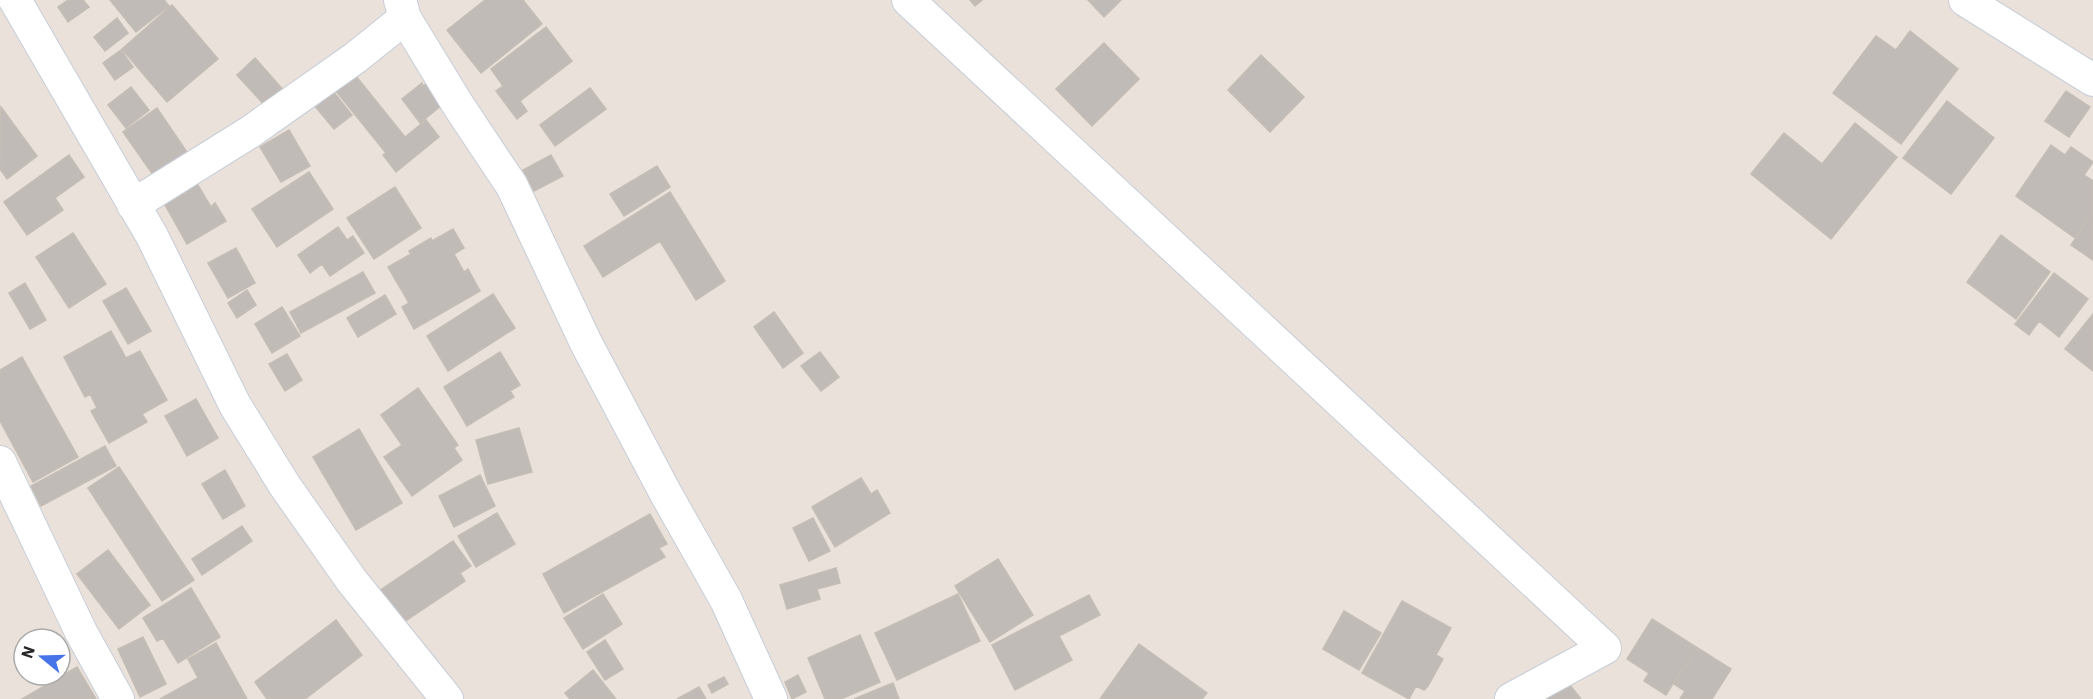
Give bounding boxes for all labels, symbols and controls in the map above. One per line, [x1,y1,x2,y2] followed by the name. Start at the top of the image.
[12,627,72,687] north arrow
[16,643,39,661] text: N

